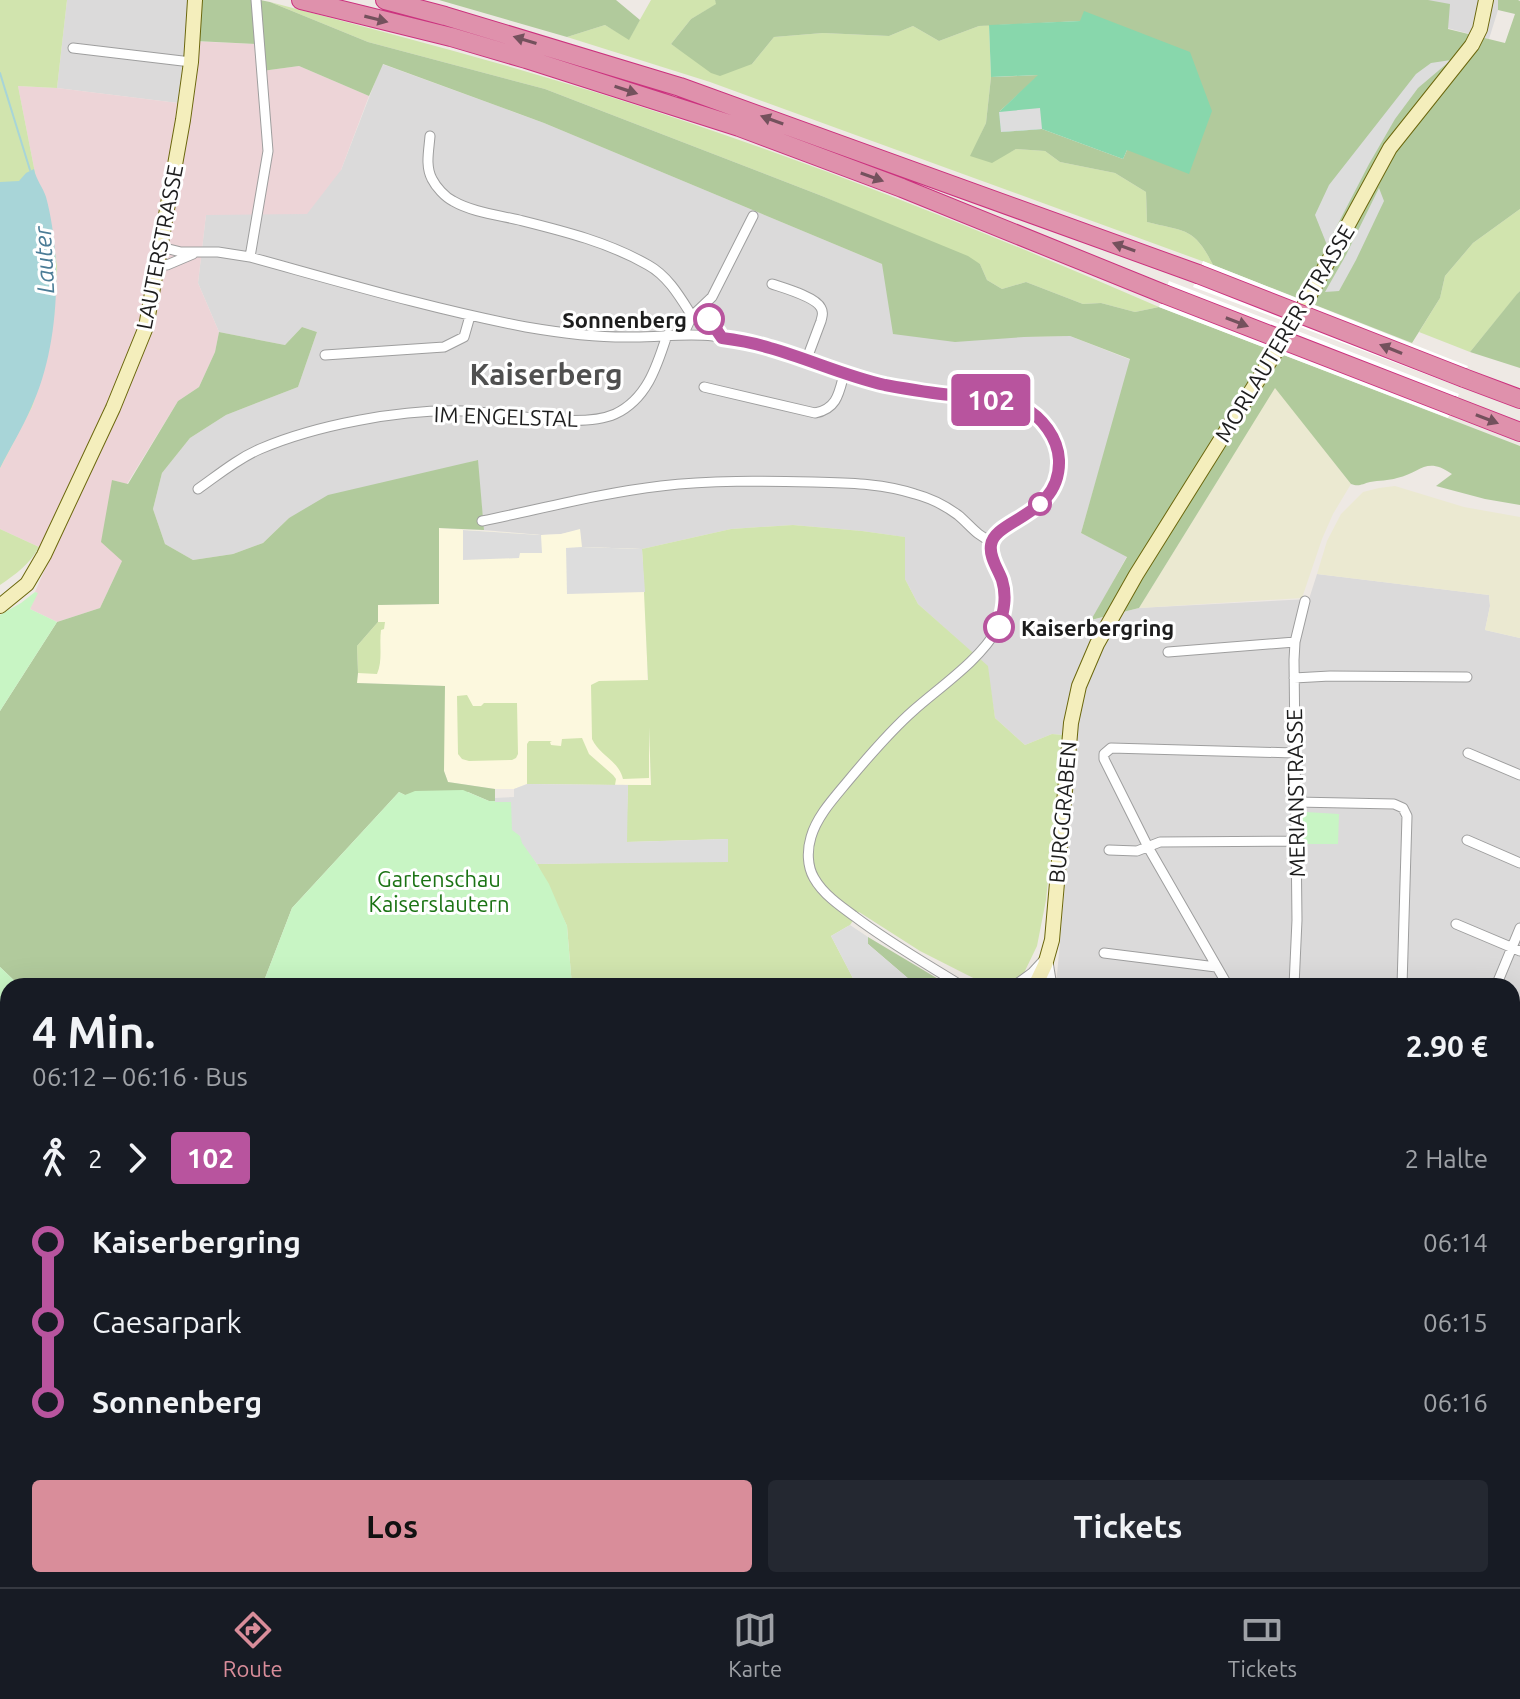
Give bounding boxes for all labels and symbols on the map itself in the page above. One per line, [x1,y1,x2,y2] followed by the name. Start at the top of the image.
[364,13,389,25] one-way arrow
[513,33,537,46] one-way arrow
[615,84,639,97] one-way arrow
[760,114,784,126] one-way arrow
[131,162,187,332] street label: LAUTERSTRASSE
[860,171,884,183] one-way arrow
[1209,220,1359,446] street label: MORLAUTERER STRASSE
[29,225,59,294] water label: Lauter
[1112,241,1136,253] one-way arrow
[694,304,724,334] marker: Sonnenberg
[562,307,687,332] place label: Sonnenberg
[1225,316,1249,329] one-way arrow
[1379,342,1403,355] one-way arrow
[469,357,623,391] district label: Kaiserberg
[945,374,1037,426] line badge: 102
[433,401,579,431] street label: IM ENGELSTAL
[1475,413,1499,426] one-way arrow
[1029,493,1051,515] unlabelled marker
[984,612,1014,642] marker: Kaiserbergring
[1021,615,1174,640] place label: Kaiserbergring
[1281,708,1309,878] street label: MERIANSTRASSE
[1043,740,1081,884] street label: BURGGRABEN
[369,866,509,916] park label: Gartenschau Kaiserslautern

